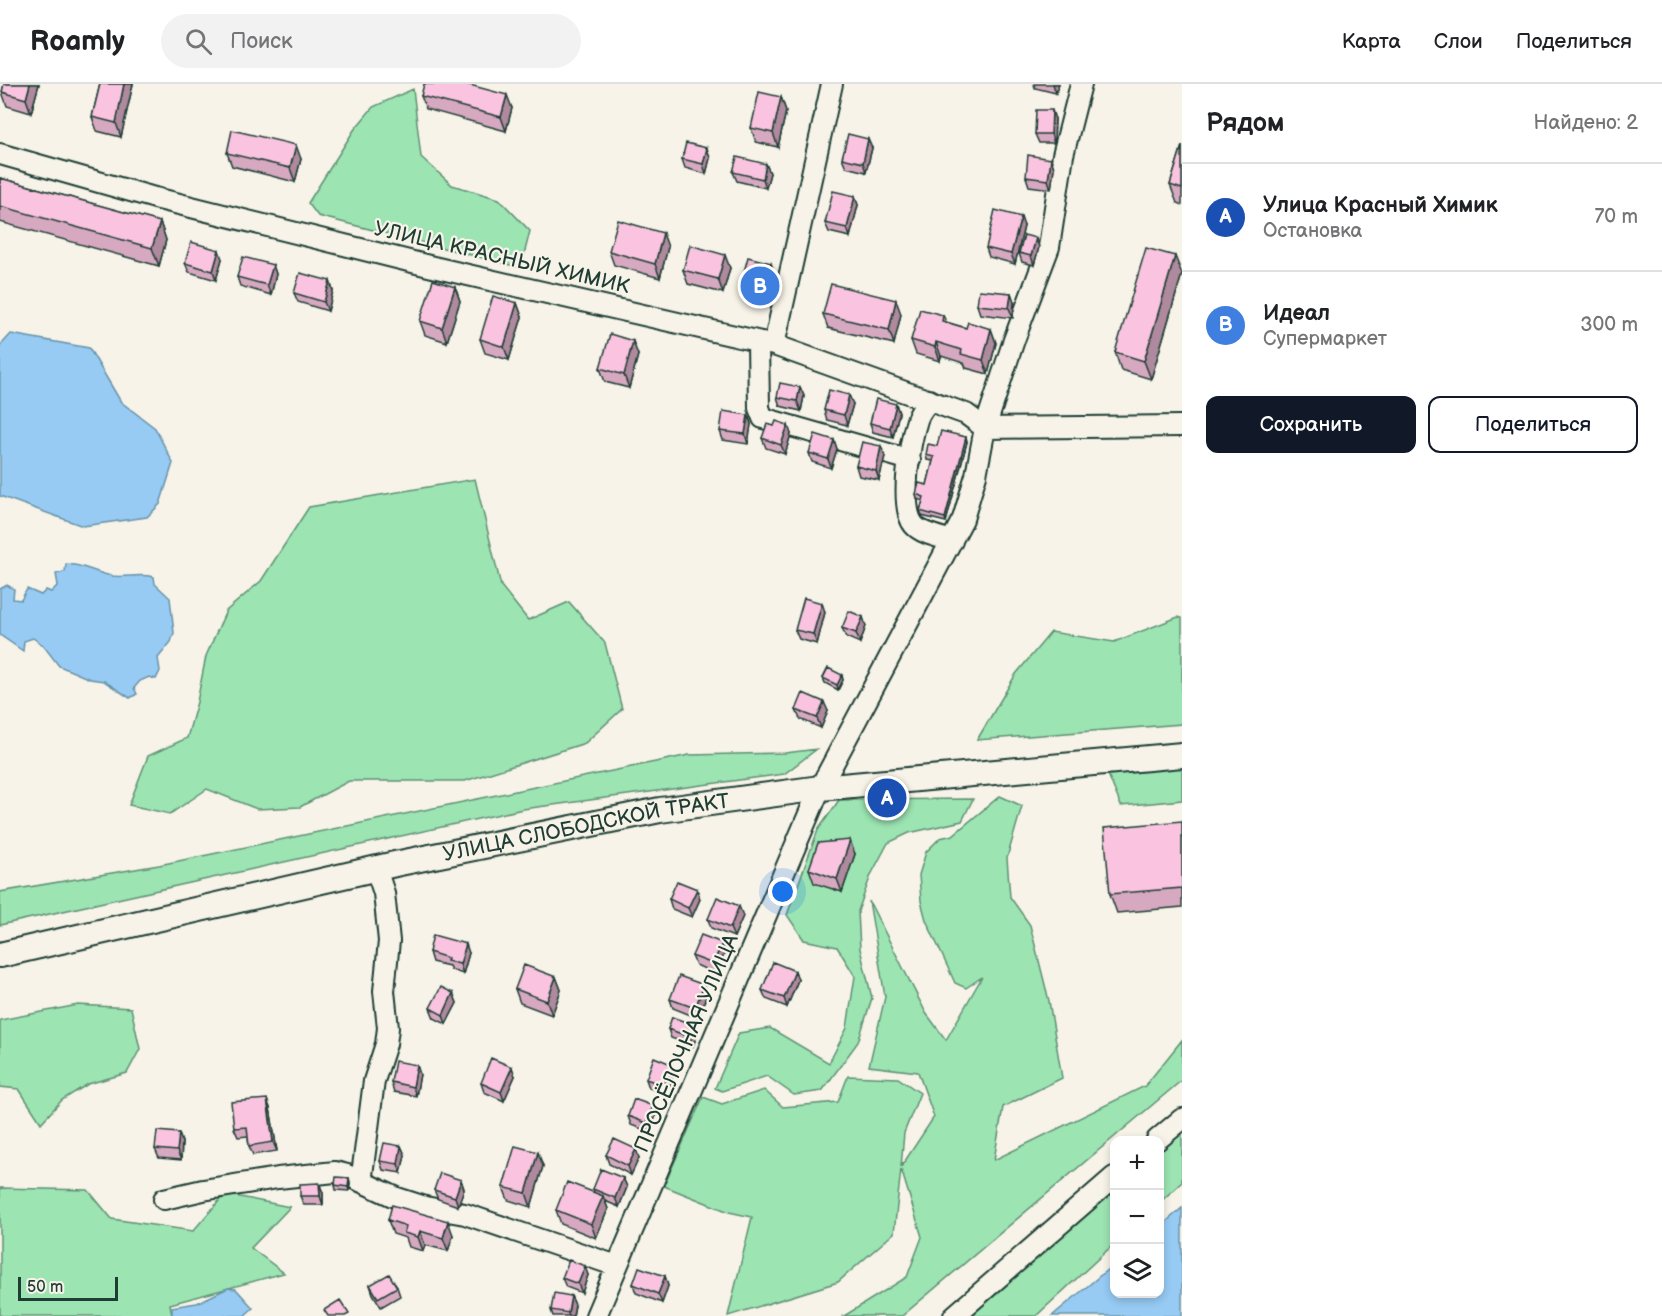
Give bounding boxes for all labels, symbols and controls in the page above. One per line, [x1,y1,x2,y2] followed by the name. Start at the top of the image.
[161,14,581,68] search box
[30,25,125,58] text: Roamly
[182,25,215,58] icon: search
[230,28,293,55] text: Поиск
[1342,29,1401,54] text: Карта
[1434,29,1483,54] text: Слои
[1516,29,1632,54] text: Поделиться
[1206,108,1284,139] text: Рядом
[1534,111,1638,135] text: Найдено: 2
[1263,192,1498,219] text: Улица Красный Химик
[1219,205,1232,229] text: A
[1594,205,1638,229] text: 70 m
[372,216,633,299] street label: УЛИЦА КРАСНЫЙ ХИМИК
[1263,219,1362,243] text: Остановка
[740,264,780,308] pin: B
[1263,300,1330,327] text: Идеал
[1218,313,1233,337] text: B
[1580,313,1638,337] text: 300 m
[1263,327,1387,351] text: Супермаркет
[1206,396,1416,453] button: Сохранить
[1428,396,1638,453] button: Поделиться
[868,776,906,820] pin: A
[441,789,732,867] street label: УЛИЦА СЛОБОДСКОЙ ТРАКТ
[768,877,797,906] your location
[629,930,744,1156] street label: ПРОСЁЛОЧНАЯ УЛИЦА
[1110,1136,1164,1298] map controls
[1110,1136,1164,1190] button: +
[1110,1190,1164,1244] button: −
[1110,1244,1164,1298] button: layers
[18,1274,118,1302] scale bar
[27,1278,63,1297] text: 50 m

